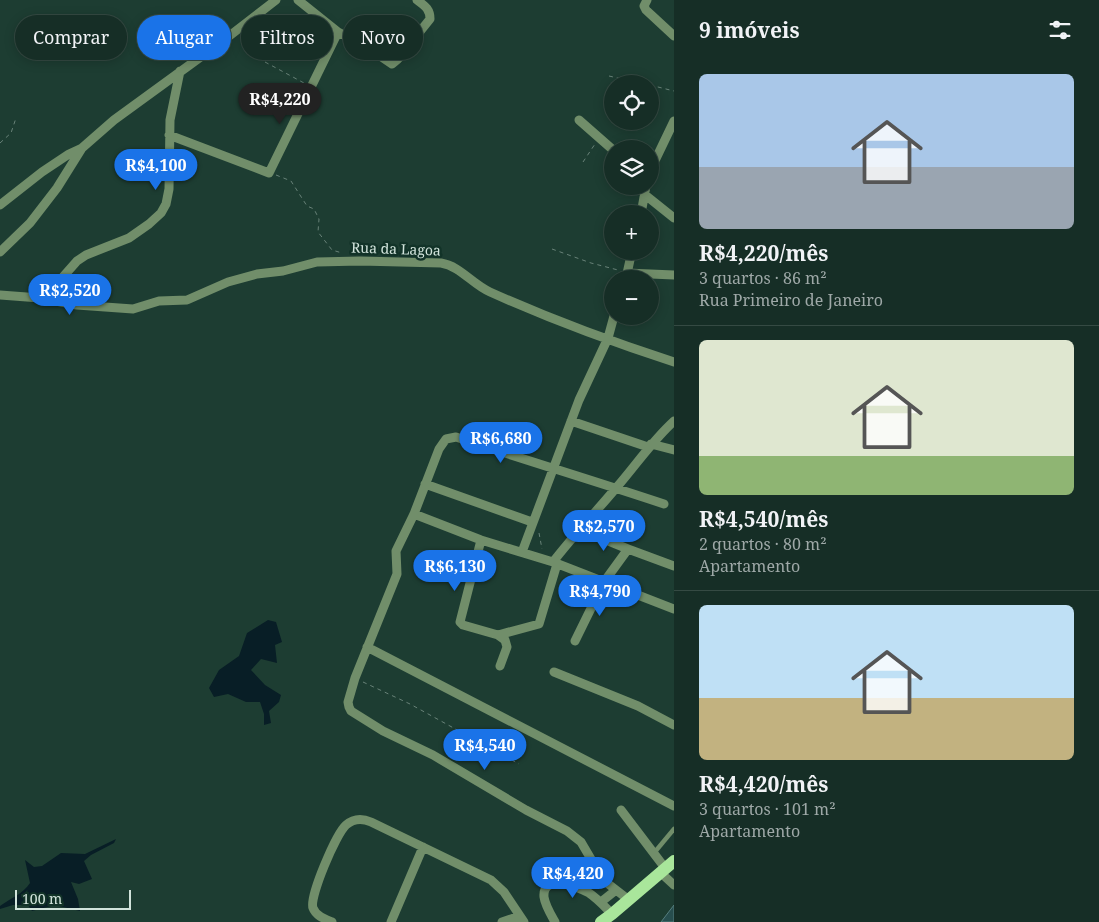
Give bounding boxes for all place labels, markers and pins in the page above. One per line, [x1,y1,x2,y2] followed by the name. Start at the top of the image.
[234,82,326,125] pin: R$4,220
[110,148,202,191] pin: R$4,100
[24,274,116,316] pin: R$2,520
[455,422,547,464] pin: R$6,680
[558,510,650,552] pin: R$2,570
[409,550,501,592] pin: R$6,130
[554,574,646,617] pin: R$4,790
[439,728,531,771] pin: R$4,540
[527,856,619,899] pin: R$4,420

